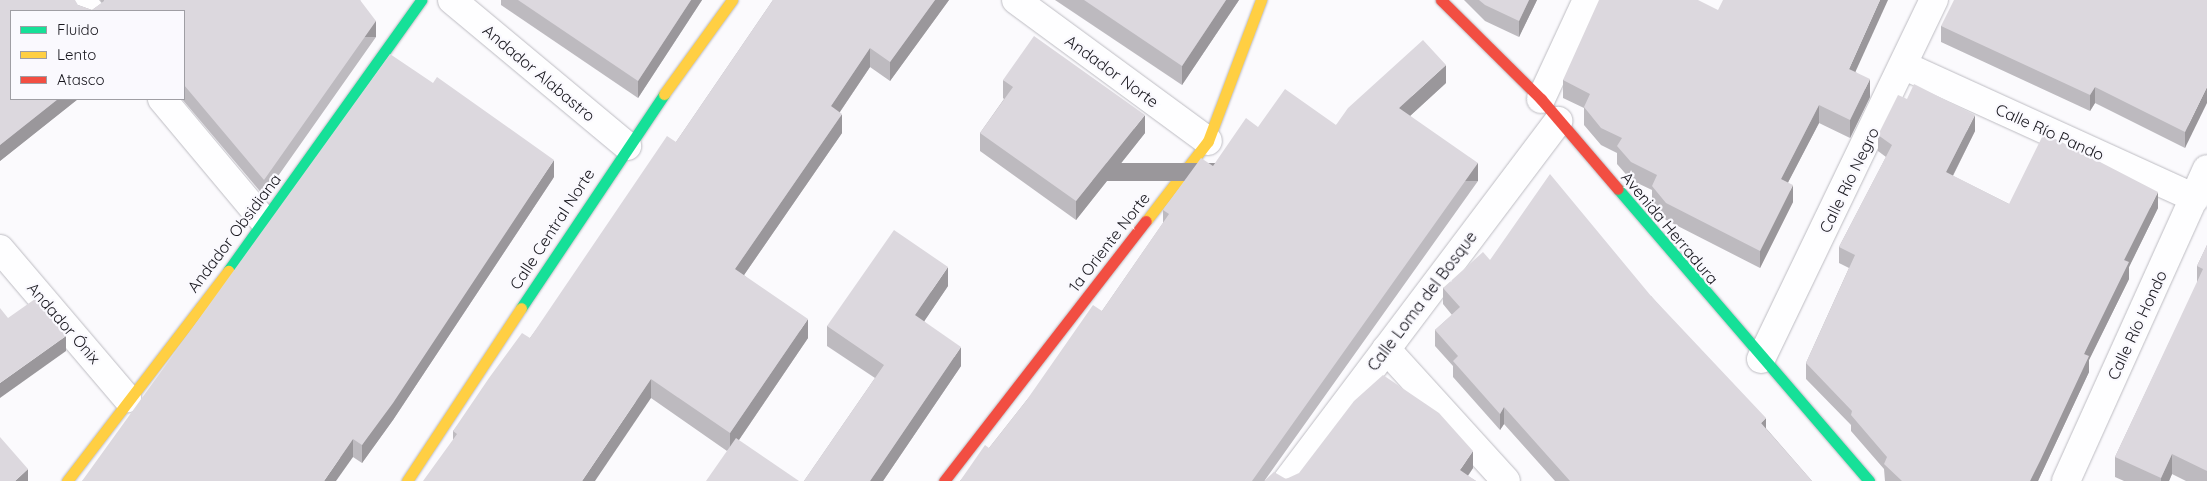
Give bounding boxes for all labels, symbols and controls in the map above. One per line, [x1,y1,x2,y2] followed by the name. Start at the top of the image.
[10,10,185,100] legend
[57,20,99,39] text: Fluido
[479,21,599,125] street label: Andador Alabastro
[1062,31,1162,111] street label: Andador Norte
[57,45,96,64] text: Lento
[57,70,105,89] text: Atasco
[1993,99,2107,165] street label: Calle Río Pando
[1815,124,1883,236] street label: Calle Río Negro
[506,165,598,293] street label: Calle Central Norte
[1617,168,1723,288] street label: Avenida Herradura
[183,170,285,296] street label: Andador Obsidiana
[1064,189,1154,295] street label: 1a Oriente Norte
[1363,227,1481,375] street label: Calle Loma del Bosque
[2103,267,2171,383] street label: Calle Río Hondo
[23,278,105,368] street label: Andador Ónix

